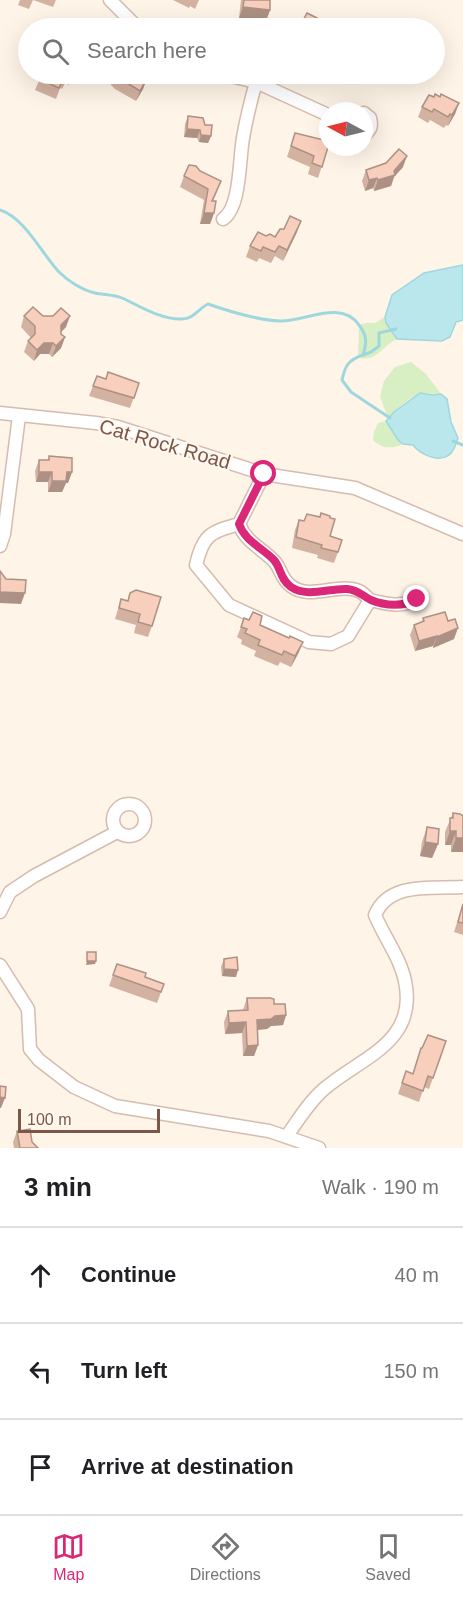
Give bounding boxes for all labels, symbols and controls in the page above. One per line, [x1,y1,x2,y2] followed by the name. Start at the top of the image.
[18,18,445,84] search box
[39,35,72,68] icon: search
[87,38,207,63] text: Search here
[319,102,373,156] north arrow
[97,415,233,473] street label: Cat Rock Road
[250,460,276,486] route start
[403,585,429,611] route end
[18,1106,160,1134] scale bar
[27,1111,71,1128] text: 100 m
[24,1172,92,1202] text: 3 min
[322,1176,439,1198] text: Walk · 190 m
[24,1259,57,1292] icon: ahead
[81,1262,176,1287] text: Continue
[395,1264,439,1286] text: 40 m
[24,1355,57,1388] icon: left
[81,1358,167,1383] text: Turn left
[383,1360,439,1382] text: 150 m
[24,1451,57,1484] icon: arrive
[81,1454,294,1479] text: Arrive at destination
[52,1530,85,1584] tab: Map
[190,1530,261,1584] tab: Directions
[365,1530,411,1584] tab: Saved

